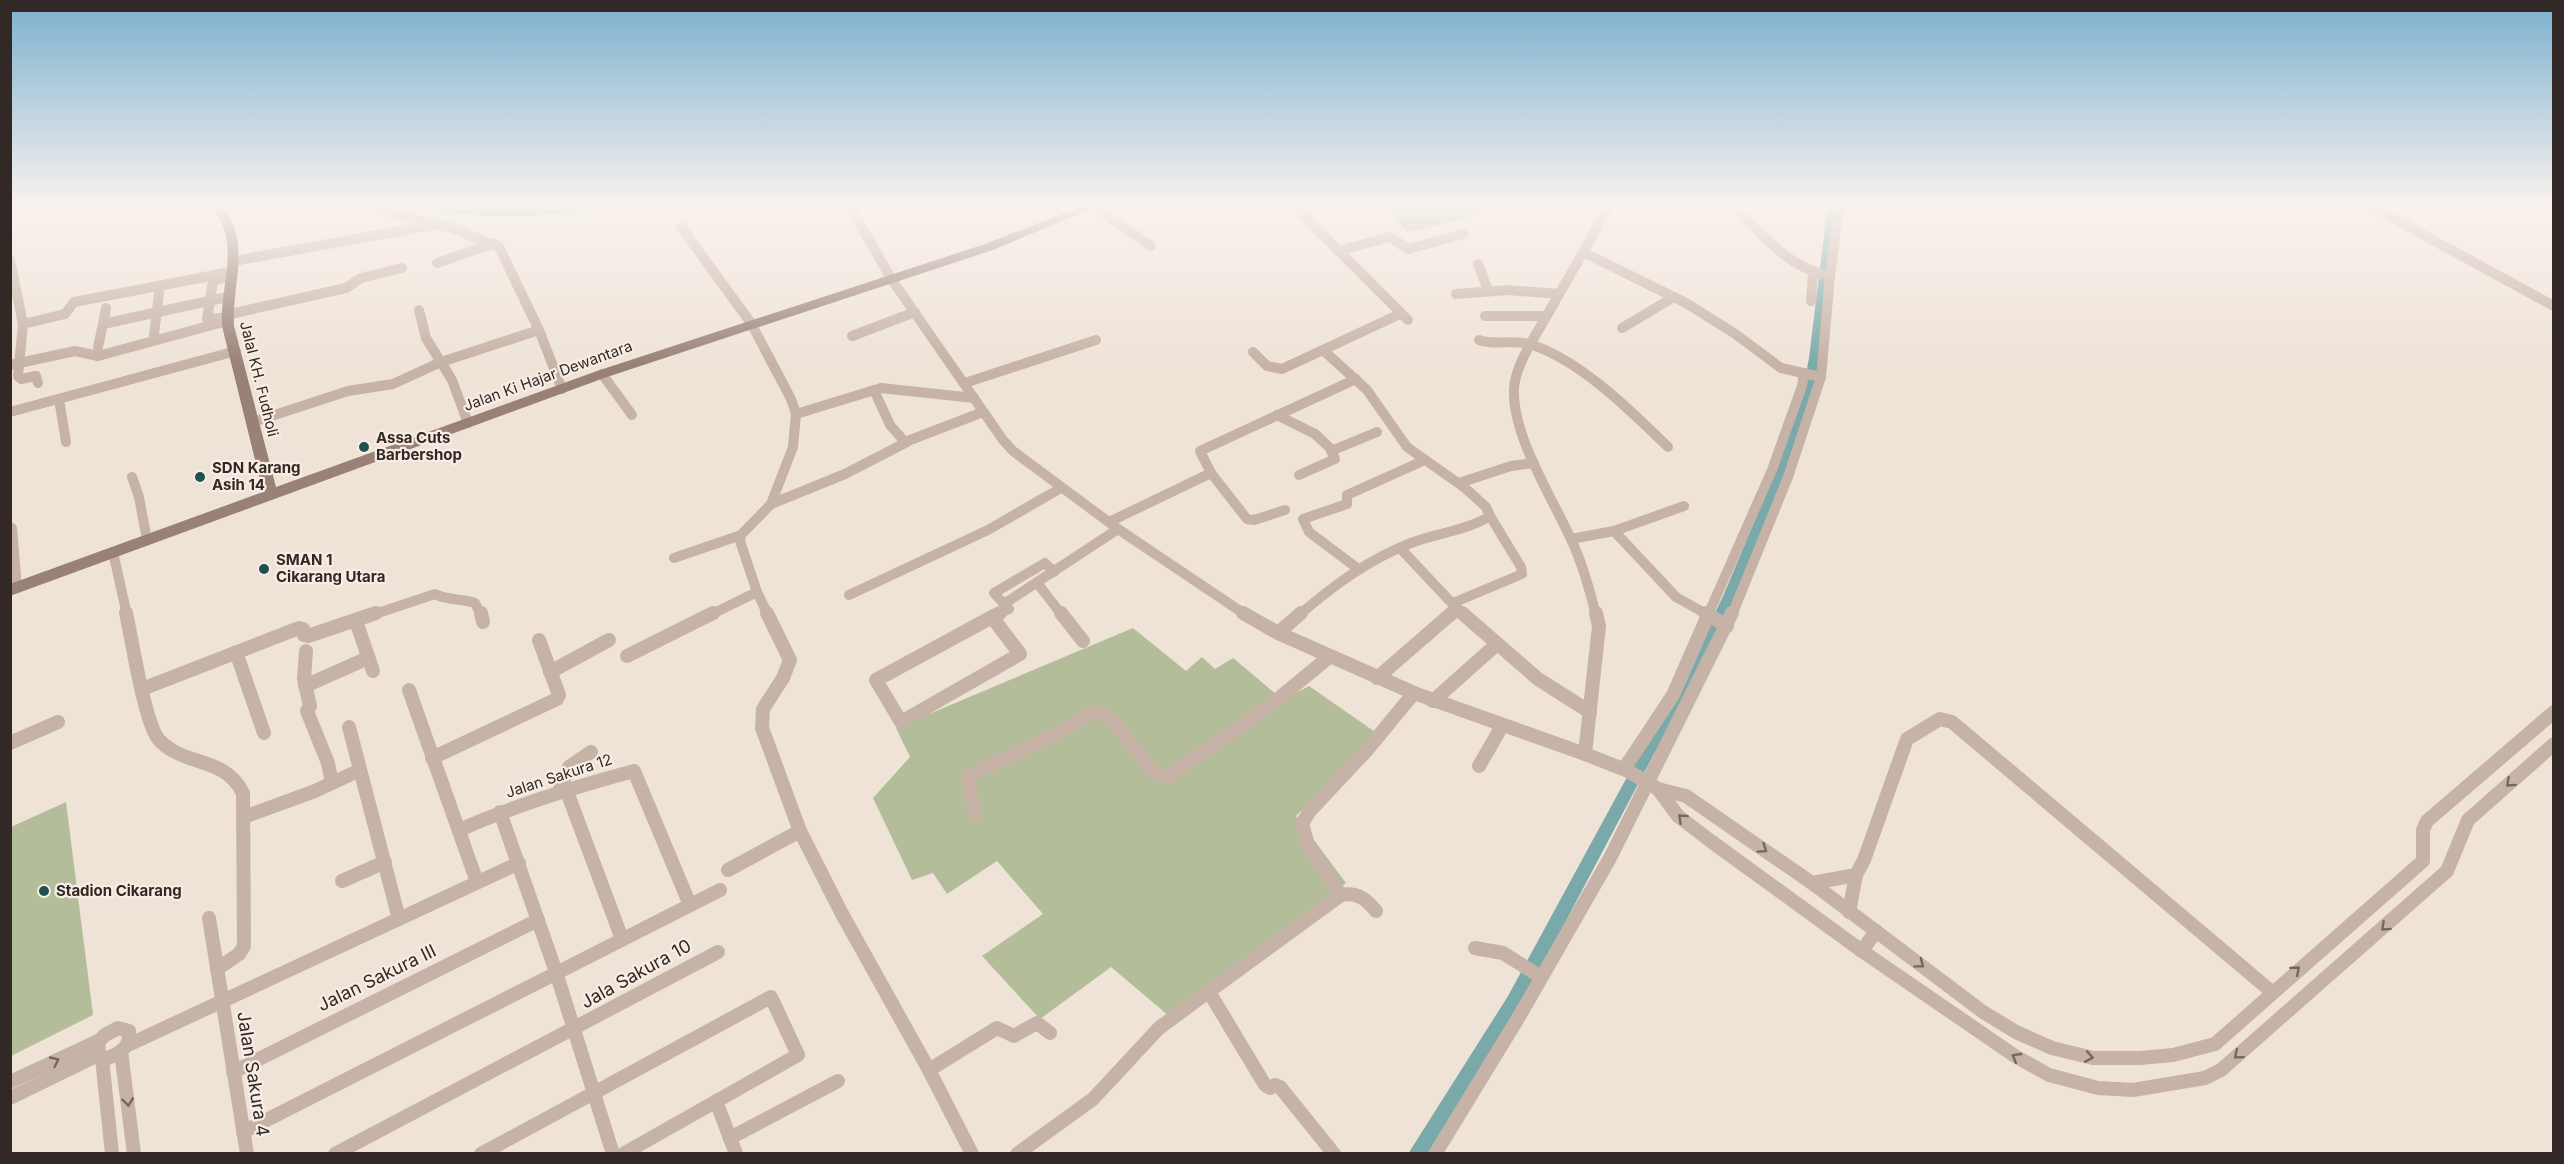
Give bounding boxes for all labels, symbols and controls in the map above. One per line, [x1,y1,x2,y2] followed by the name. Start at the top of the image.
[236,319,283,439] street label: Jalal KH. Fudholi
[461,336,635,415] street label: Jalan Ki Hajar Dewantara
[376,428,462,464] place label: Assa Cuts Barbershop
[357,440,371,454] marker: Assa Cuts Barbershop
[212,458,301,494] place label: SDN Karang Asih 14
[193,470,207,484] marker: SDN Karang Asih 14
[276,550,385,586] place label: SMAN 1 Cikarang Utara
[257,562,271,576] marker: SMAN 1 Cikarang Utara
[503,749,614,802] street label: Jalan Sakura 12
[2506,776,2517,787] one-way arrow
[1678,814,1688,825] one-way arrow
[1757,842,1767,854] one-way arrow
[56,881,182,900] place label: Stadion Cikarang
[37,884,51,898] marker: Stadion Cikarang
[2381,920,2392,931] one-way arrow
[577,935,695,1012] street label: Jala Sakura 10
[314,940,439,1015] street label: Jalan Sakura III
[1914,957,1925,968] one-way arrow
[2289,967,2300,978] one-way arrow
[233,1010,274,1138] street label: Jalan Sakura 4
[2234,1048,2245,1059] one-way arrow
[2084,1050,2094,1062] one-way arrow
[2012,1052,2022,1064] one-way arrow
[49,1056,60,1068] one-way arrow
[121,1098,133,1107] one-way arrow

